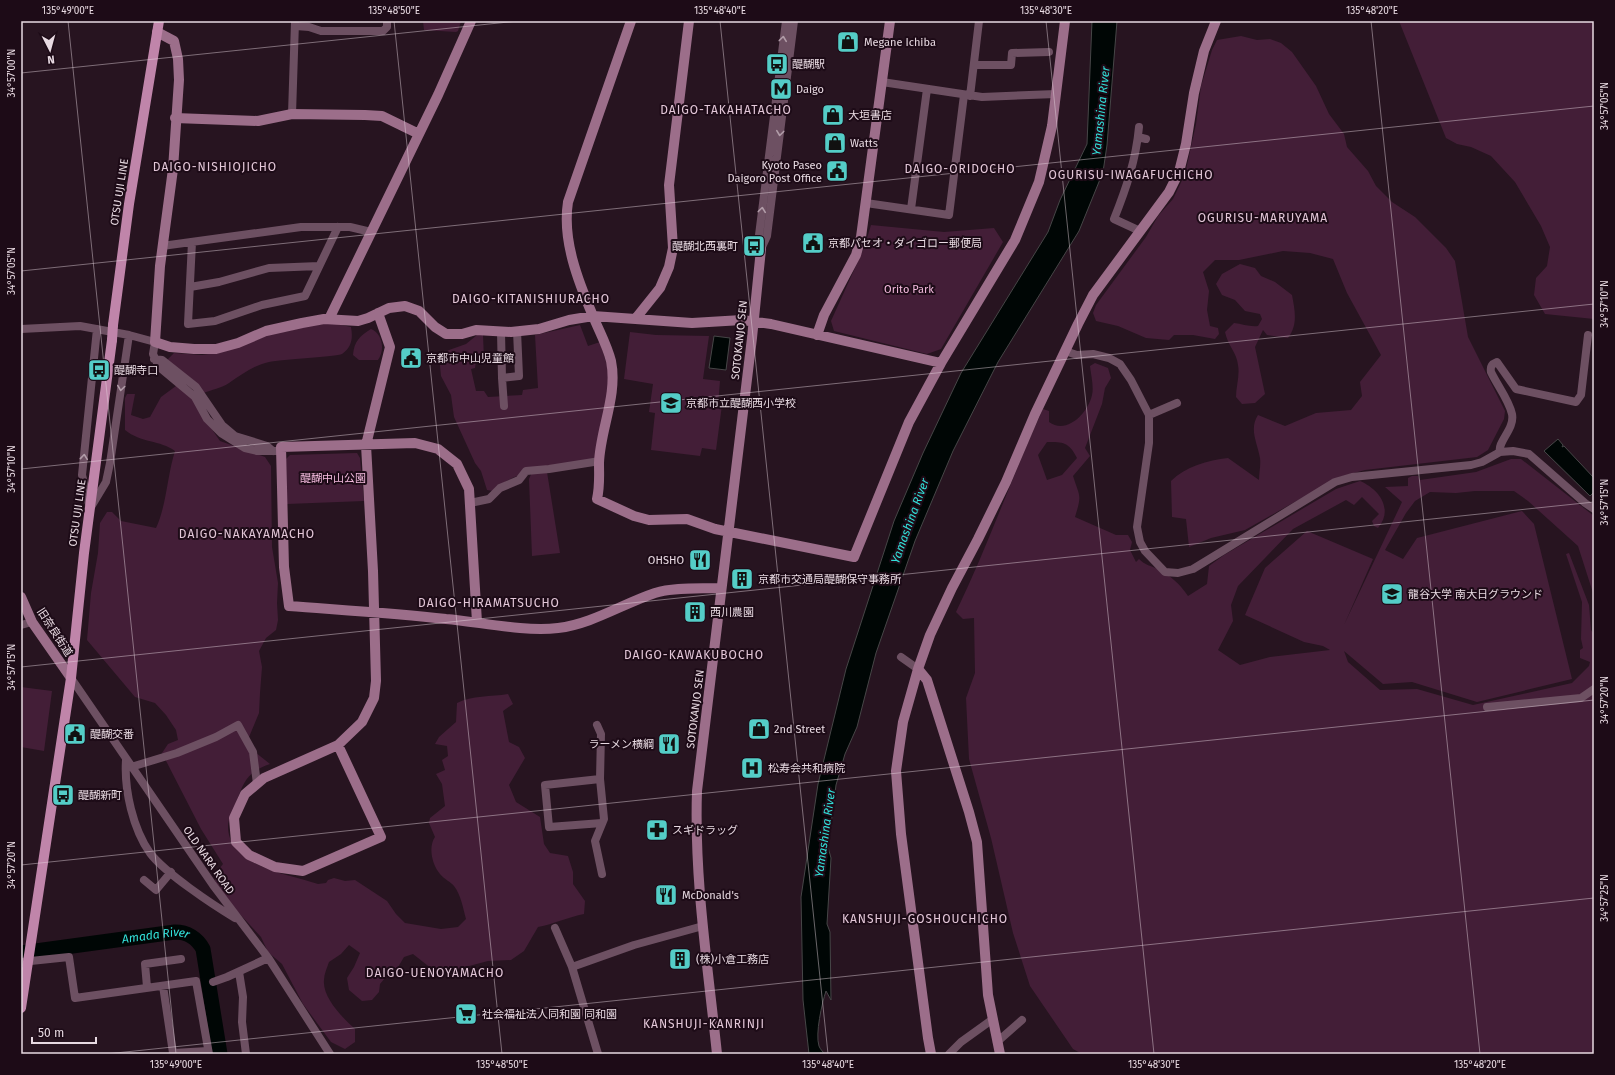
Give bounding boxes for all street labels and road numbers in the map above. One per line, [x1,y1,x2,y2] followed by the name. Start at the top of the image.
[108,157,131,227] street label: OTSU UJI LINE
[729,300,750,380] street label: SOTOKANJO SEN
[66,479,89,548] street label: OTSU UJI LINE
[34,606,75,659] street label: 旧奈良街道
[684,669,707,749] street label: SOTOKANJO SEN
[180,824,237,897] street label: OLD NARA ROAD

